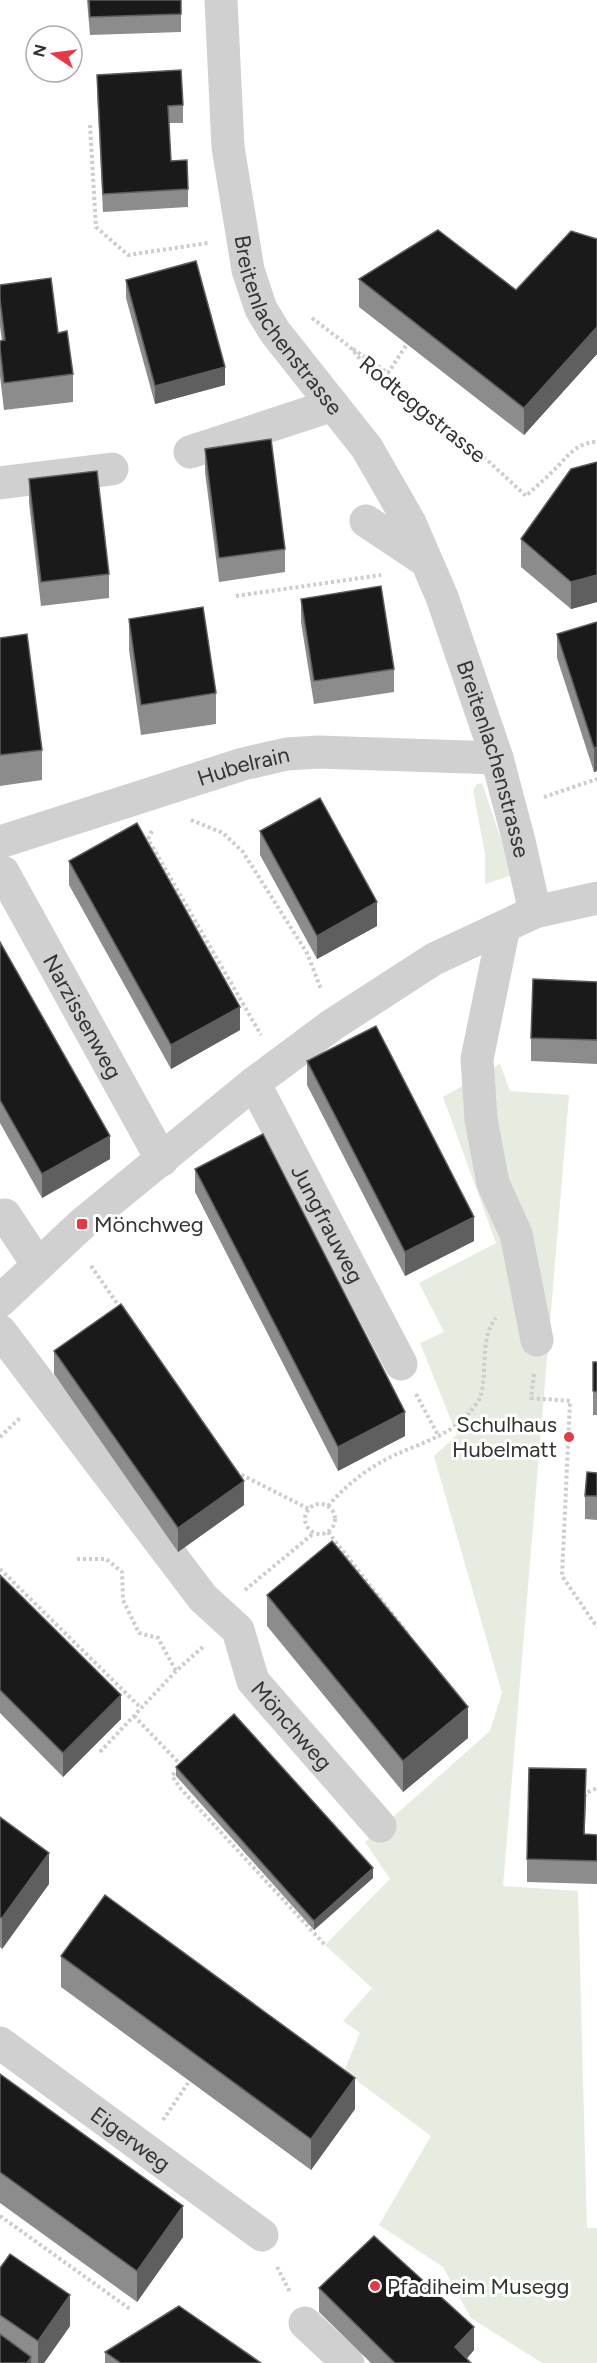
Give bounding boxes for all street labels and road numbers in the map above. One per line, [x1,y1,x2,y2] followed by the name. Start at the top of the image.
[229,233,348,420] street label: Breitenlachenstrasse
[354,350,492,469] street label: Rodteggstrasse
[451,657,535,860] street label: Breitenlachenstrasse
[194,741,292,792] street label: Hubelrain
[37,950,128,1084] street label: Narzissenweg
[285,1160,369,1288] street label: Jungfrauweg
[245,1676,338,1776] street label: Mönchweg
[85,2101,176,2177] street label: Eigerweg

